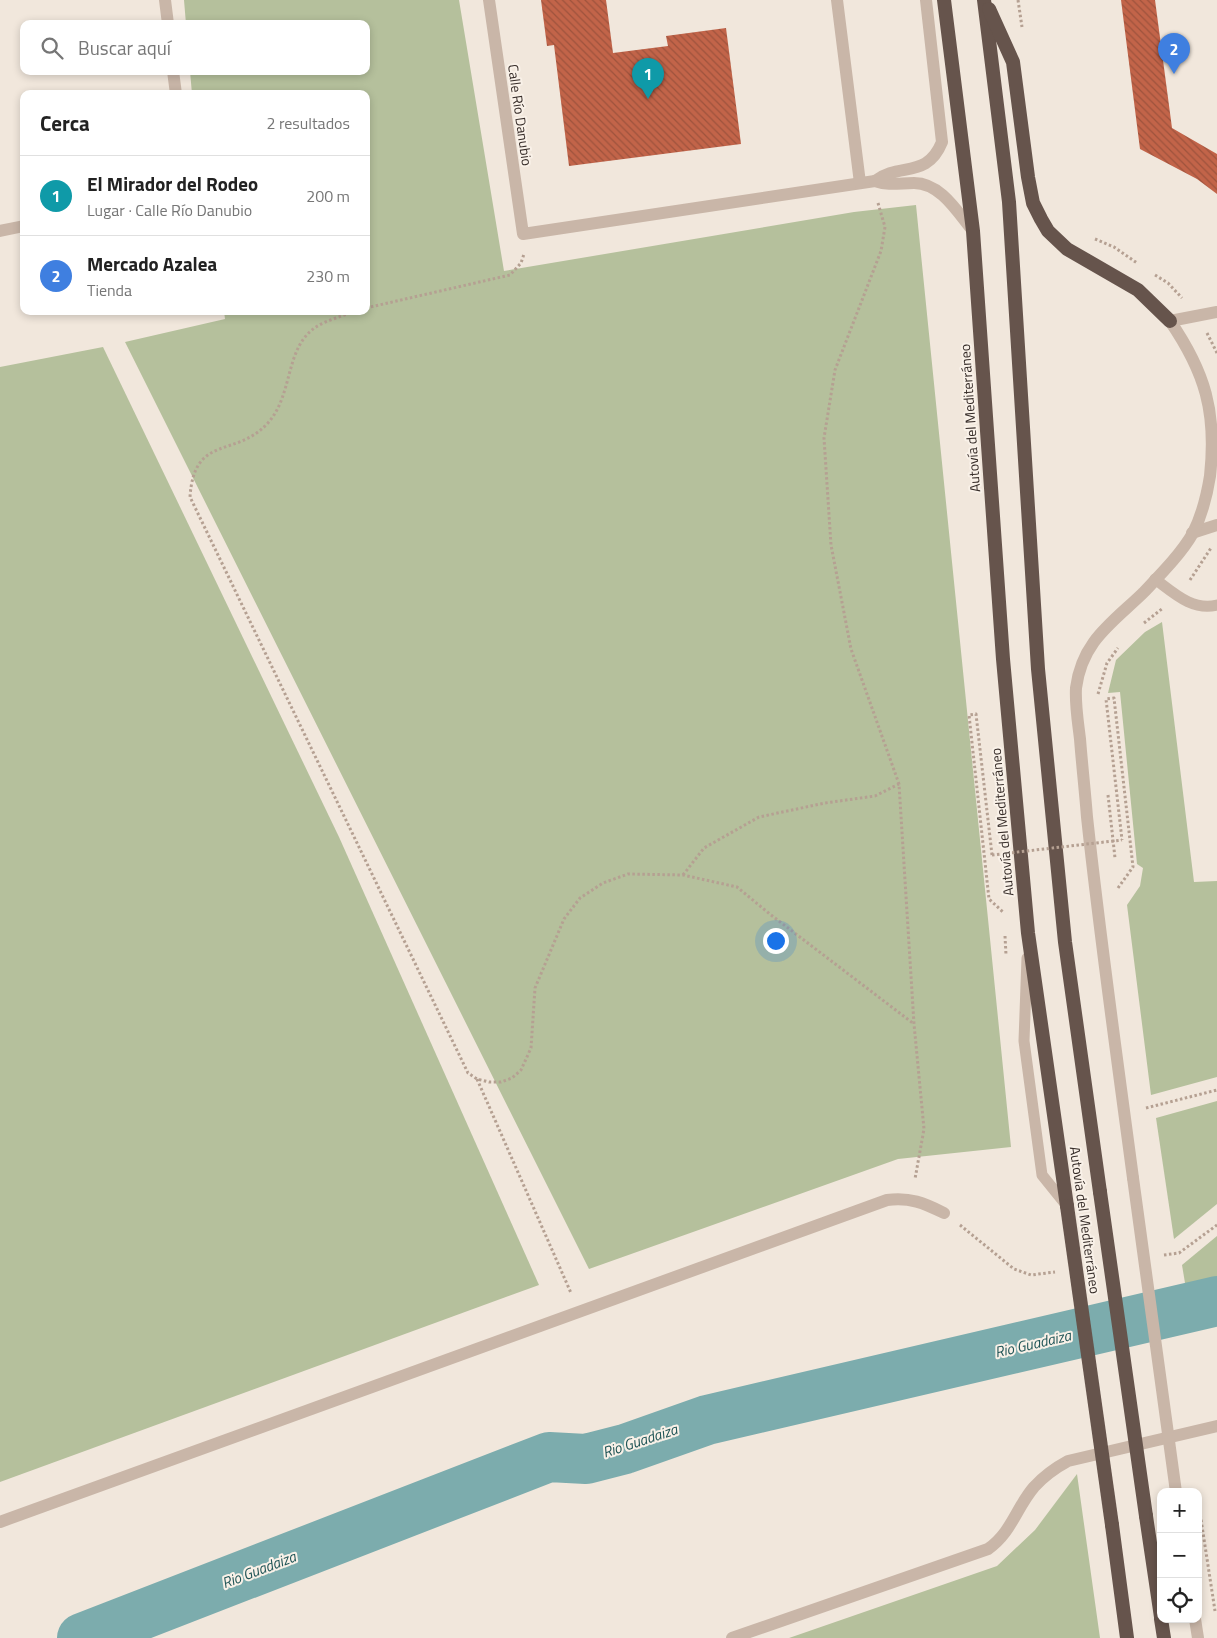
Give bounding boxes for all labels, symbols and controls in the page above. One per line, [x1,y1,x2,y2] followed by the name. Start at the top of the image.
[20,20,370,75] search box
[78,33,171,62] text: Buscar aquí
[1158,33,1190,74] pin: 2
[38,34,66,62] icon: search
[632,58,664,99] pin: 1
[503,63,538,167] street label: Calle Río Danubio
[40,107,90,139] text: Cerca
[266,111,350,135] text: 2 resultados
[87,169,258,198] text: El Mirador del Rodeo
[52,184,60,208] text: 1
[306,184,350,208] text: 200 m
[87,198,252,222] text: Lugar · Calle Río Danubio
[87,249,217,278] text: Mercado Azalea
[52,264,60,288] text: 2
[306,264,350,288] text: 230 m
[87,278,132,302] text: Tienda
[954,343,985,493] street label: Autovía del Mediterráneo
[985,747,1018,897] street label: Autovía del Mediterráneo
[763,928,789,954] your location
[1065,1145,1106,1295] street label: Autovía del Mediterráneo
[992,1323,1075,1363] water label: Rio Guadaiza
[599,1417,682,1463] water label: Rio Guadaiza
[1157,1488,1202,1623] map controls
[1157,1488,1202,1533] button: +
[1157,1533,1202,1578] button: −
[218,1544,301,1594] water label: Rio Guadaiza
[1157,1578,1202,1623] button: locate

